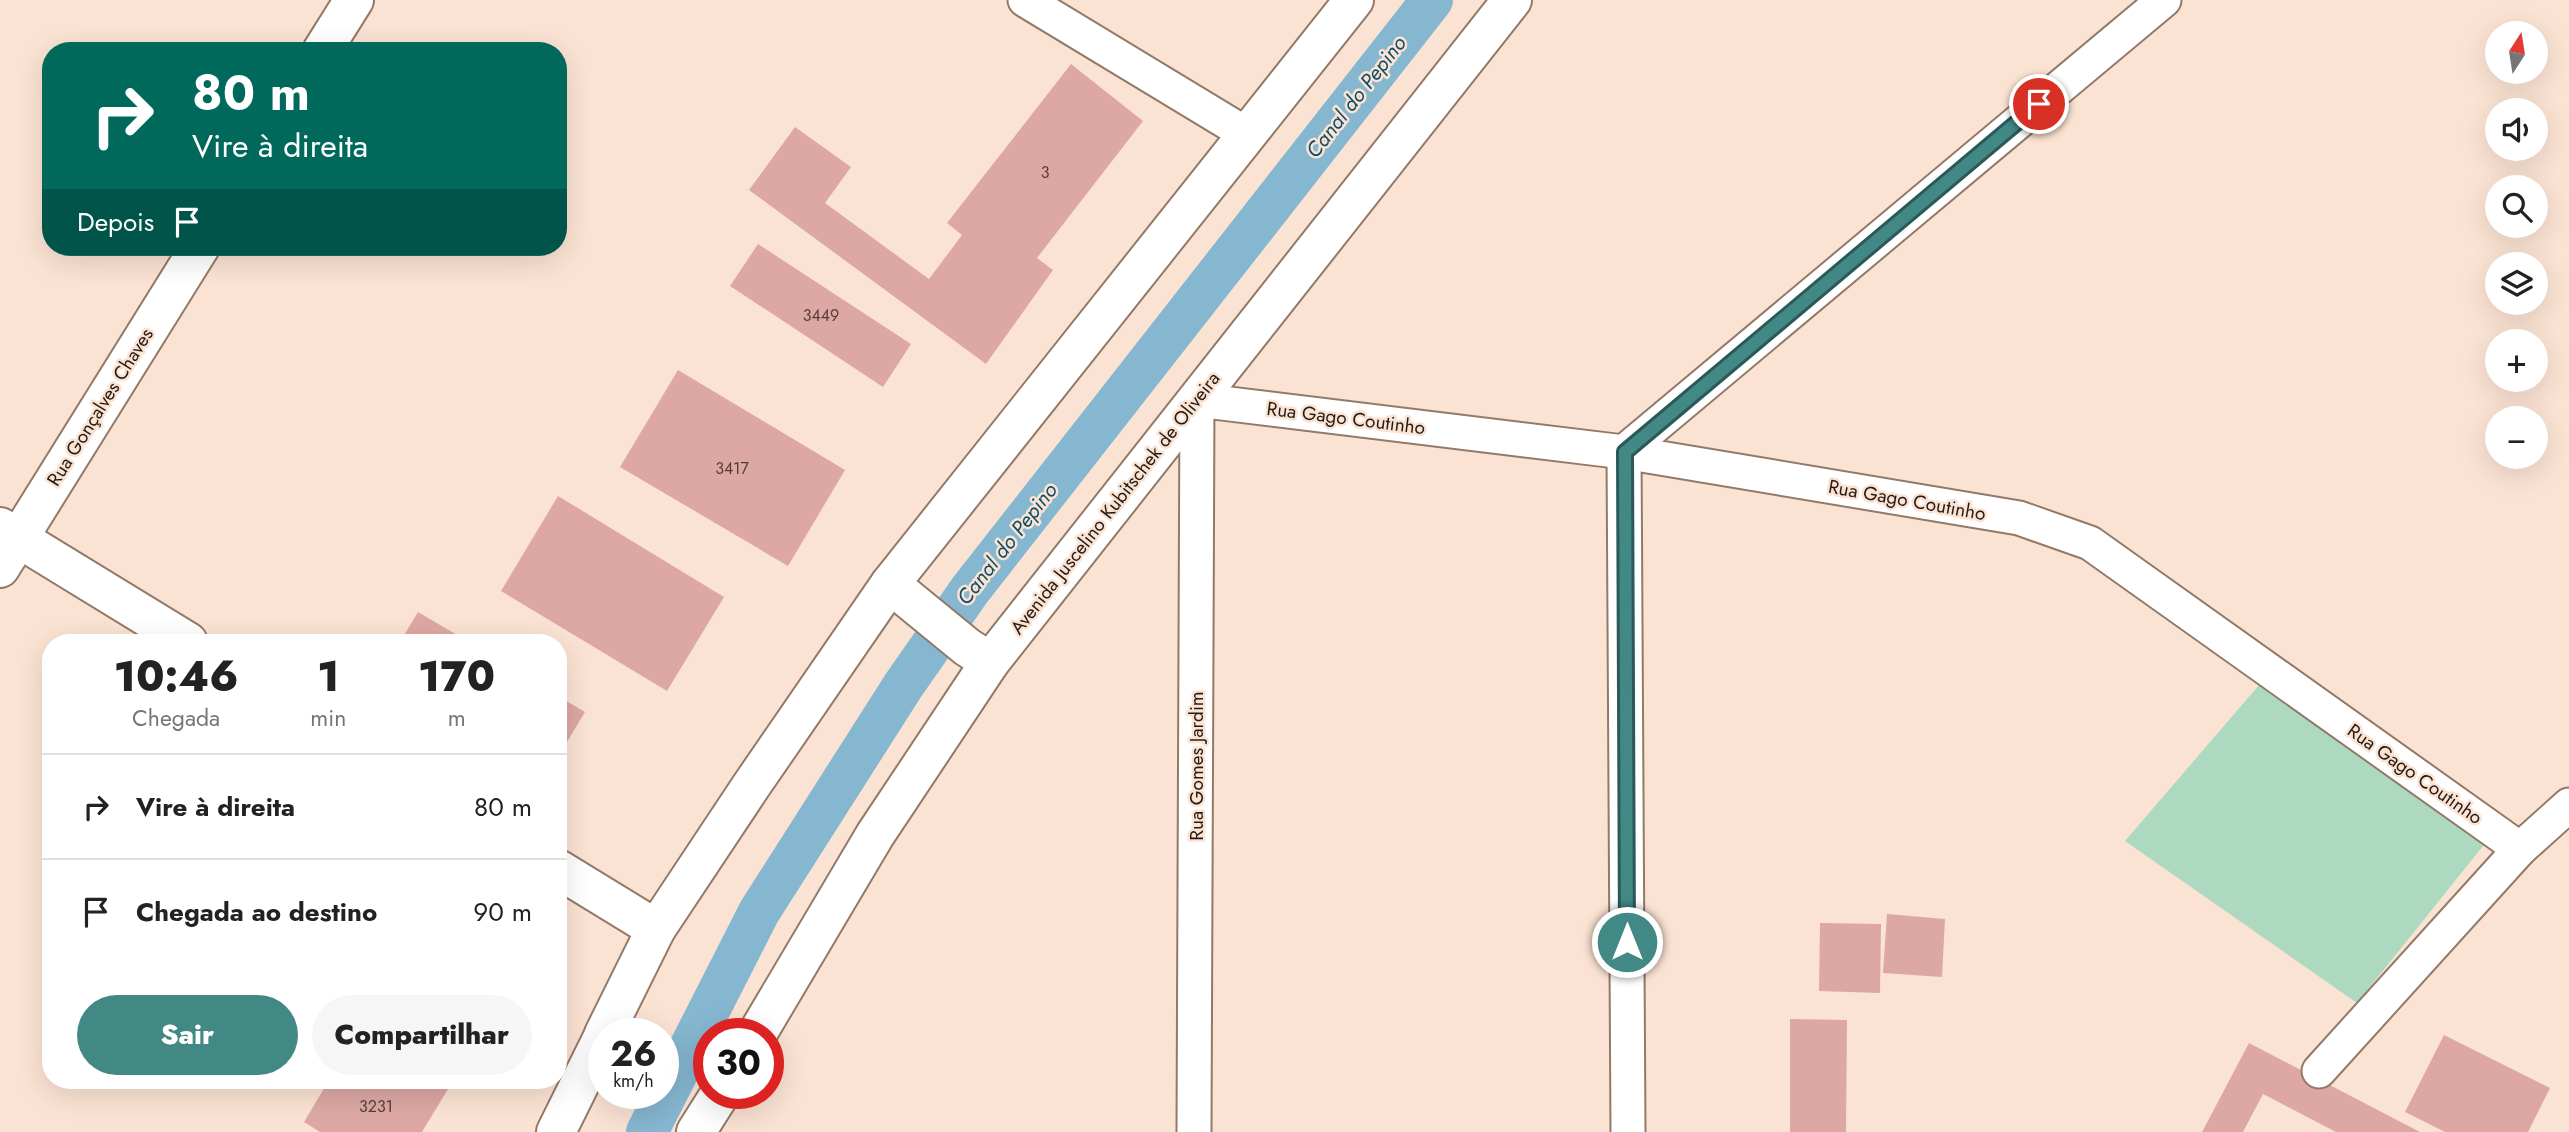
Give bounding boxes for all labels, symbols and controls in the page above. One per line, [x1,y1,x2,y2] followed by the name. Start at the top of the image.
[2485,21,2548,84] north arrow
[2485,21,2548,469] map controls
[1299,30,1413,164] water label: Canal do Pepino
[192,58,310,128] text: 80 m
[77,70,168,161] icon: right
[2009,74,2069,134] pin
[2020,85,2058,123] icon: arrive
[2485,98,2548,161] button: sound
[192,123,368,169] text: Vire à direita
[1041,161,1050,184] house number: 3
[2485,175,2548,238] button: search
[77,203,154,241] text: Depois
[168,203,206,241] icon: arrive
[2485,252,2548,315] button: layers
[803,304,839,327] house number: 3449
[40,322,160,491] street label: Rua Gonçalves Chaves
[2485,329,2548,392] button: +
[1004,366,1226,640] street label: Avenida Juscelino Kubitschek de Oliveira
[1265,395,1427,441] street label: Rua Gago Coutinho
[2485,406,2548,469] button: −
[715,457,749,480] house number: 3417
[1826,473,1988,527] street label: Rua Gago Coutinho
[950,477,1064,611] water label: Canal do Pepino
[114,646,238,707] text: 10:46
[317,646,339,707] text: 1
[418,646,495,707] text: 170
[1183,691,1210,841] street label: Rua Gomes Jardim
[132,701,220,735] text: Chegada
[310,701,346,735] text: min
[448,701,466,735] text: m
[2342,717,2488,831] street label: Rua Gago Coutinho
[77,788,115,826] icon: right
[136,788,295,826] text: Vire à direita
[474,788,532,826] text: 80 m
[77,893,115,931] icon: arrive
[136,893,377,931] text: Chegada ao destino
[473,893,532,931] text: 90 m
[1590,905,1664,979] position arrow
[77,995,298,1075] button: Sair
[312,995,532,1075] button: Compartilhar
[693,1018,784,1109] speed limit sign: 30
[610,1029,657,1079] text: 26
[613,1068,654,1094] text: km/h
[359,1095,393,1118] house number: 3231

